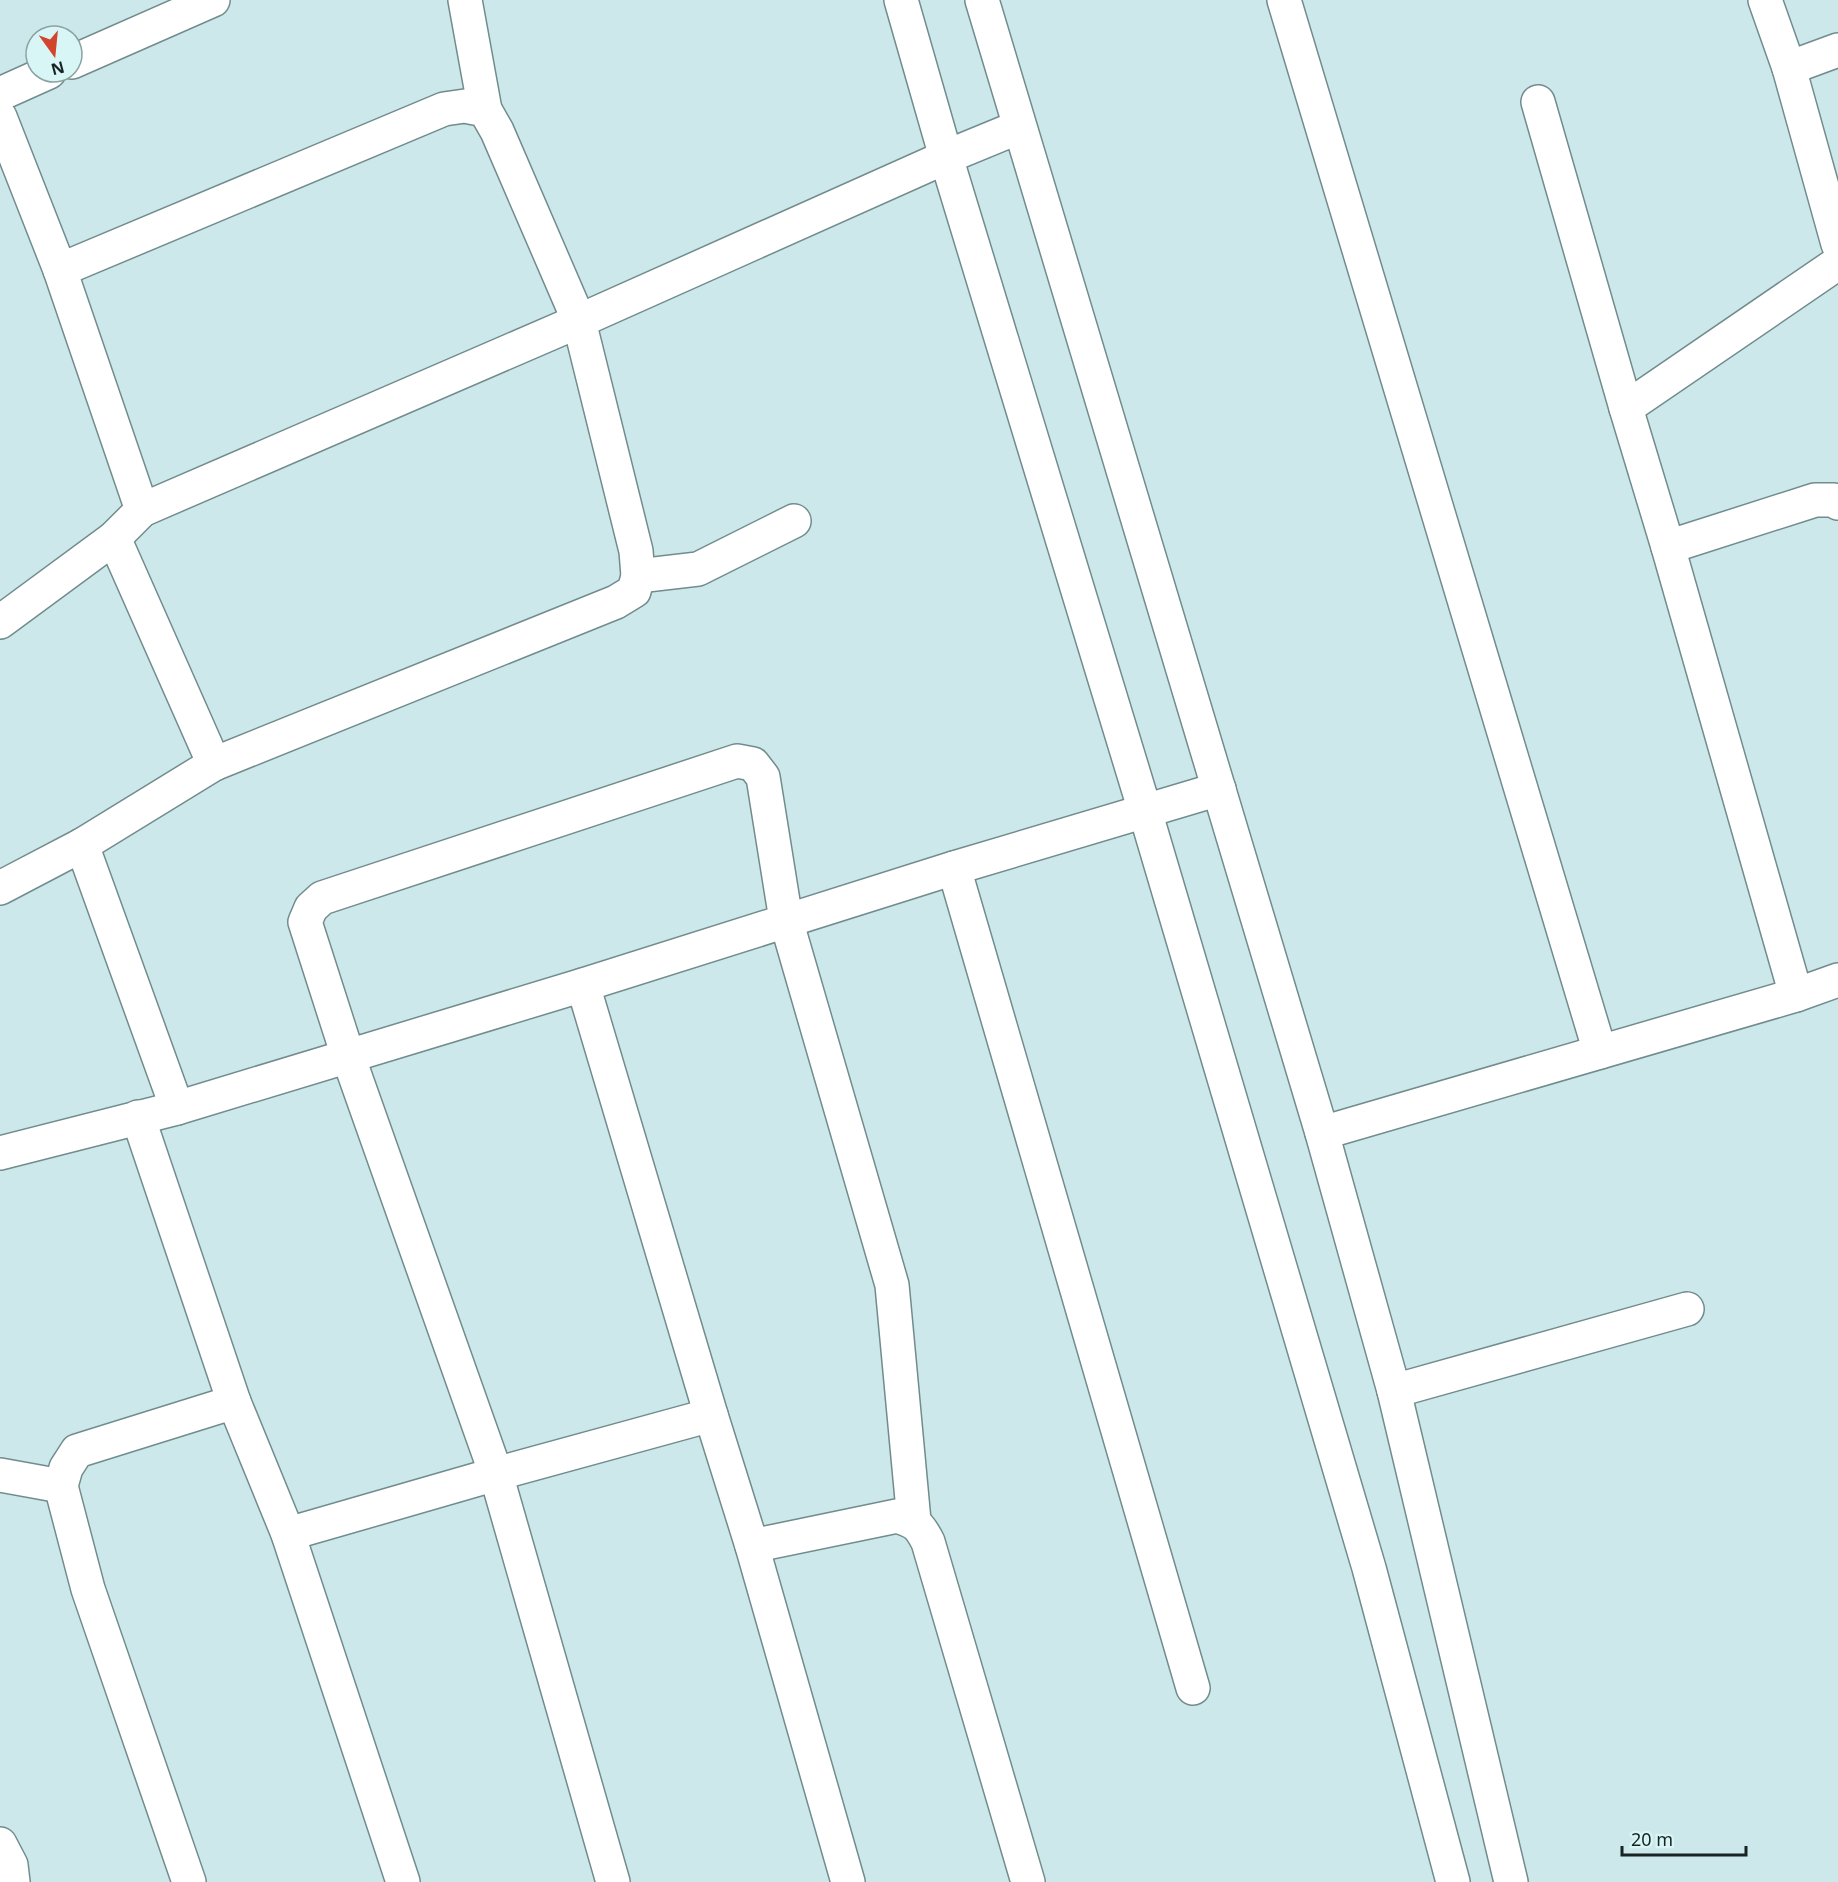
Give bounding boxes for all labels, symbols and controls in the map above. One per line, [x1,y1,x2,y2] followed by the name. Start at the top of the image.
[24,24,84,84] north arrow
[49,56,67,81] text: N
[1622,1819,1746,1857] scale bar
[1631,1827,1673,1851] text: 20 m

